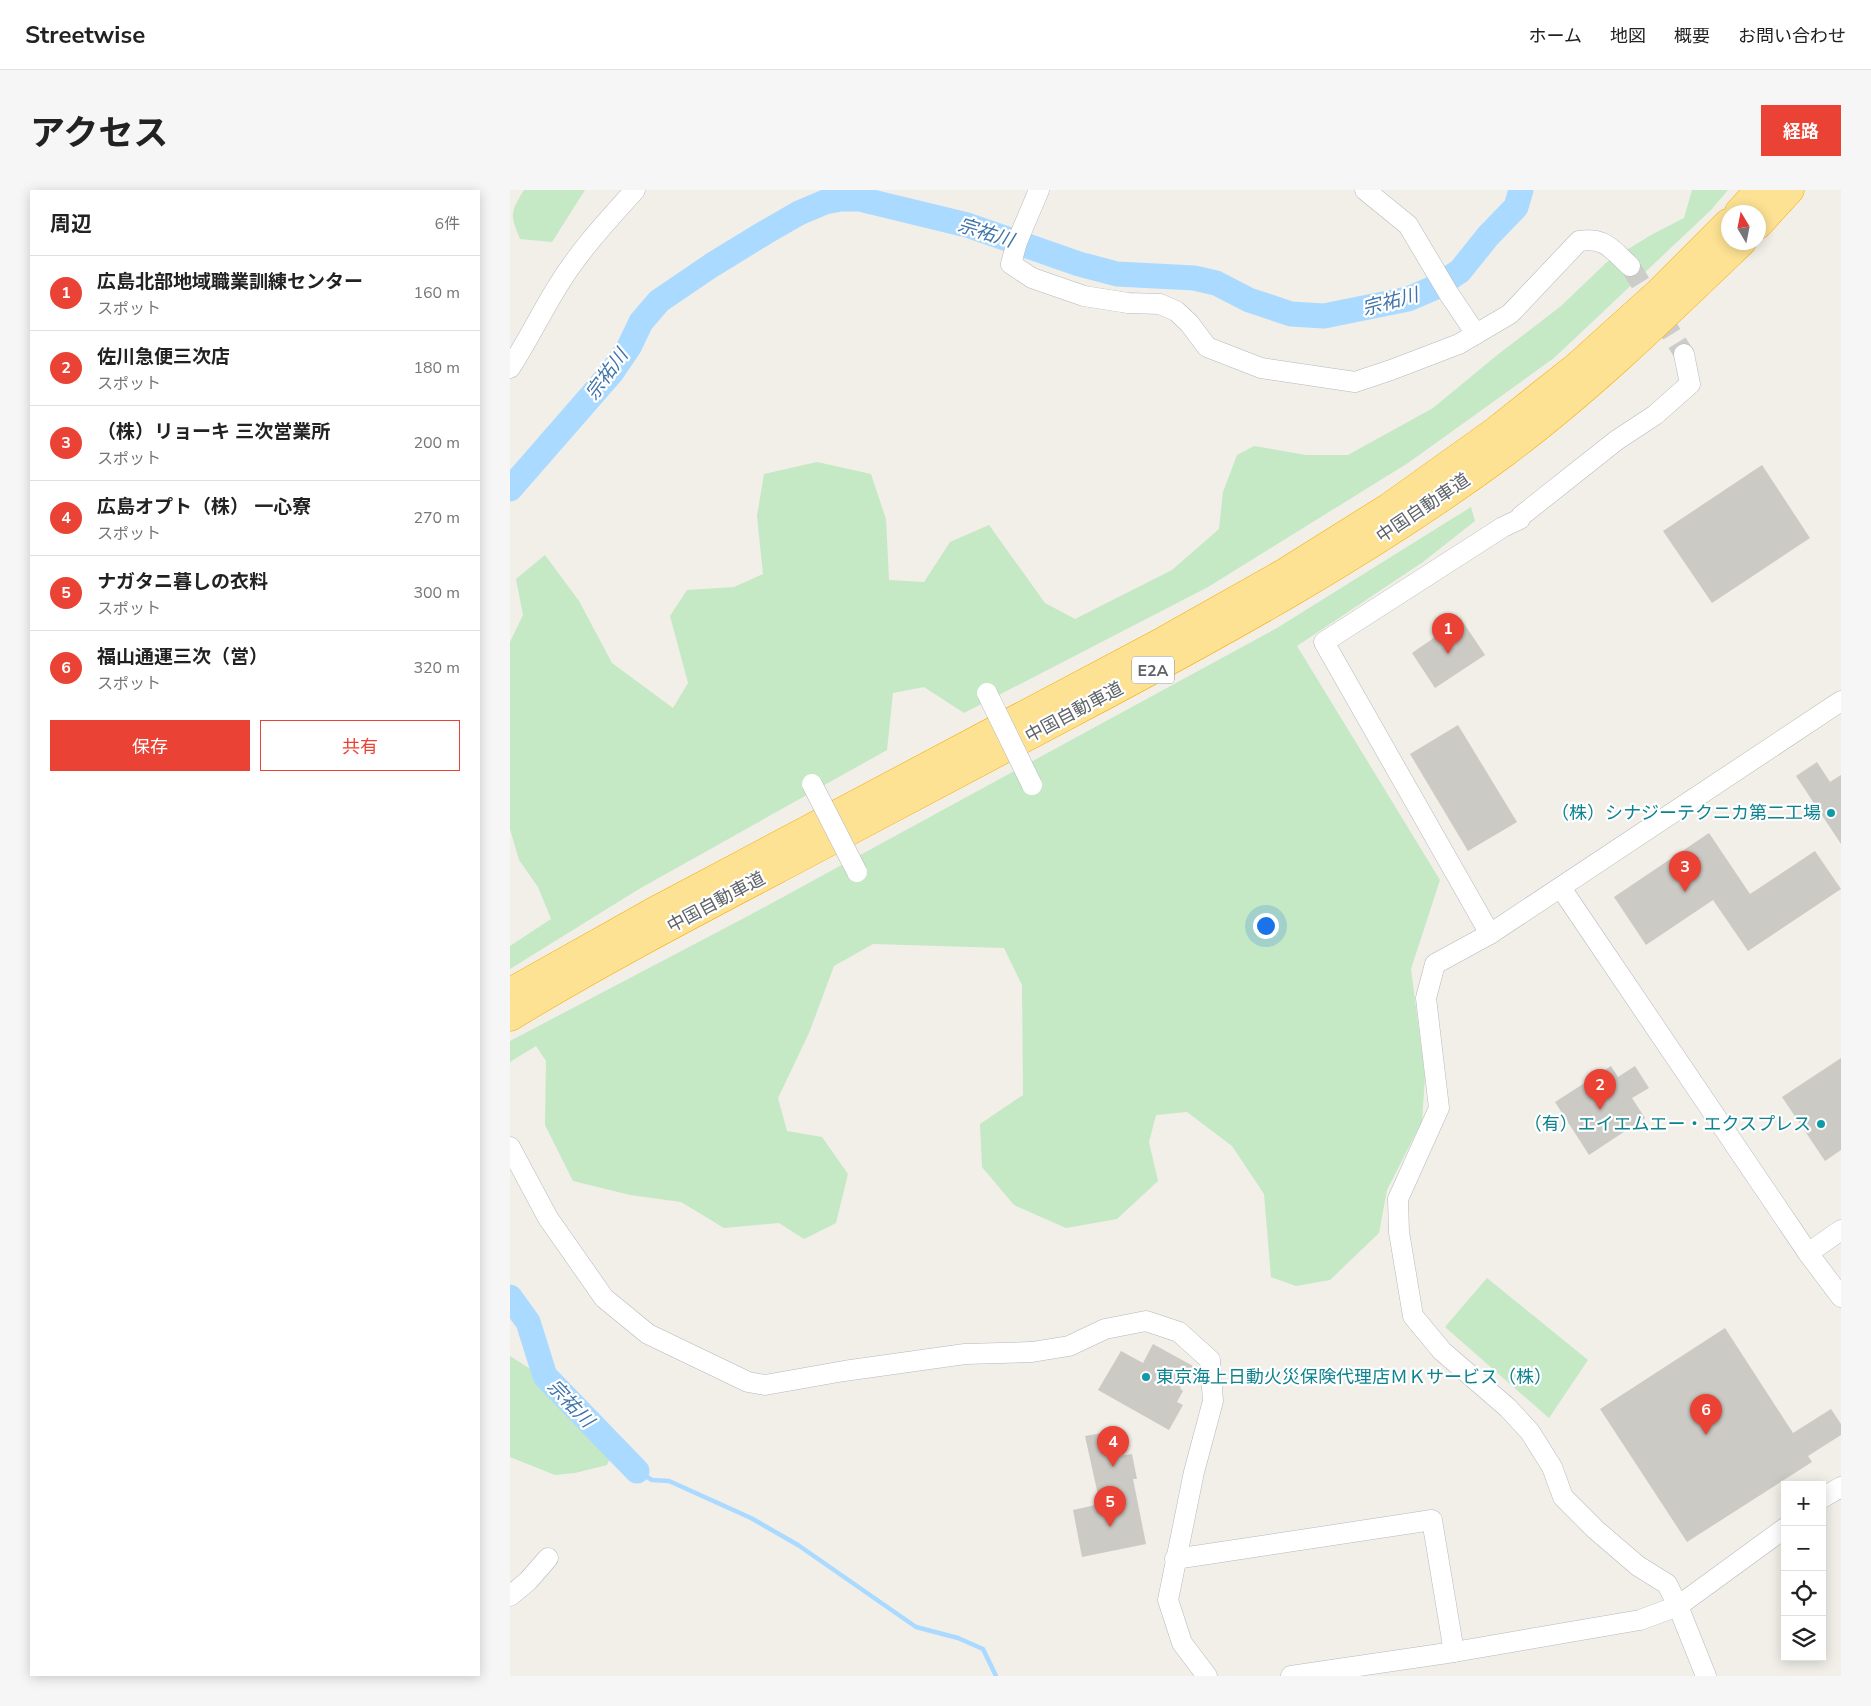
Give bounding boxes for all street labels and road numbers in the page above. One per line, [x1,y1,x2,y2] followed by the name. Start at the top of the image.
[1372,468,1474,548] street label: 中国自動車道
[1132,656,1174,684] road number: E2A
[1021,676,1127,748] street label: 中国自動車道
[663,866,769,938] street label: 中国自動車道

